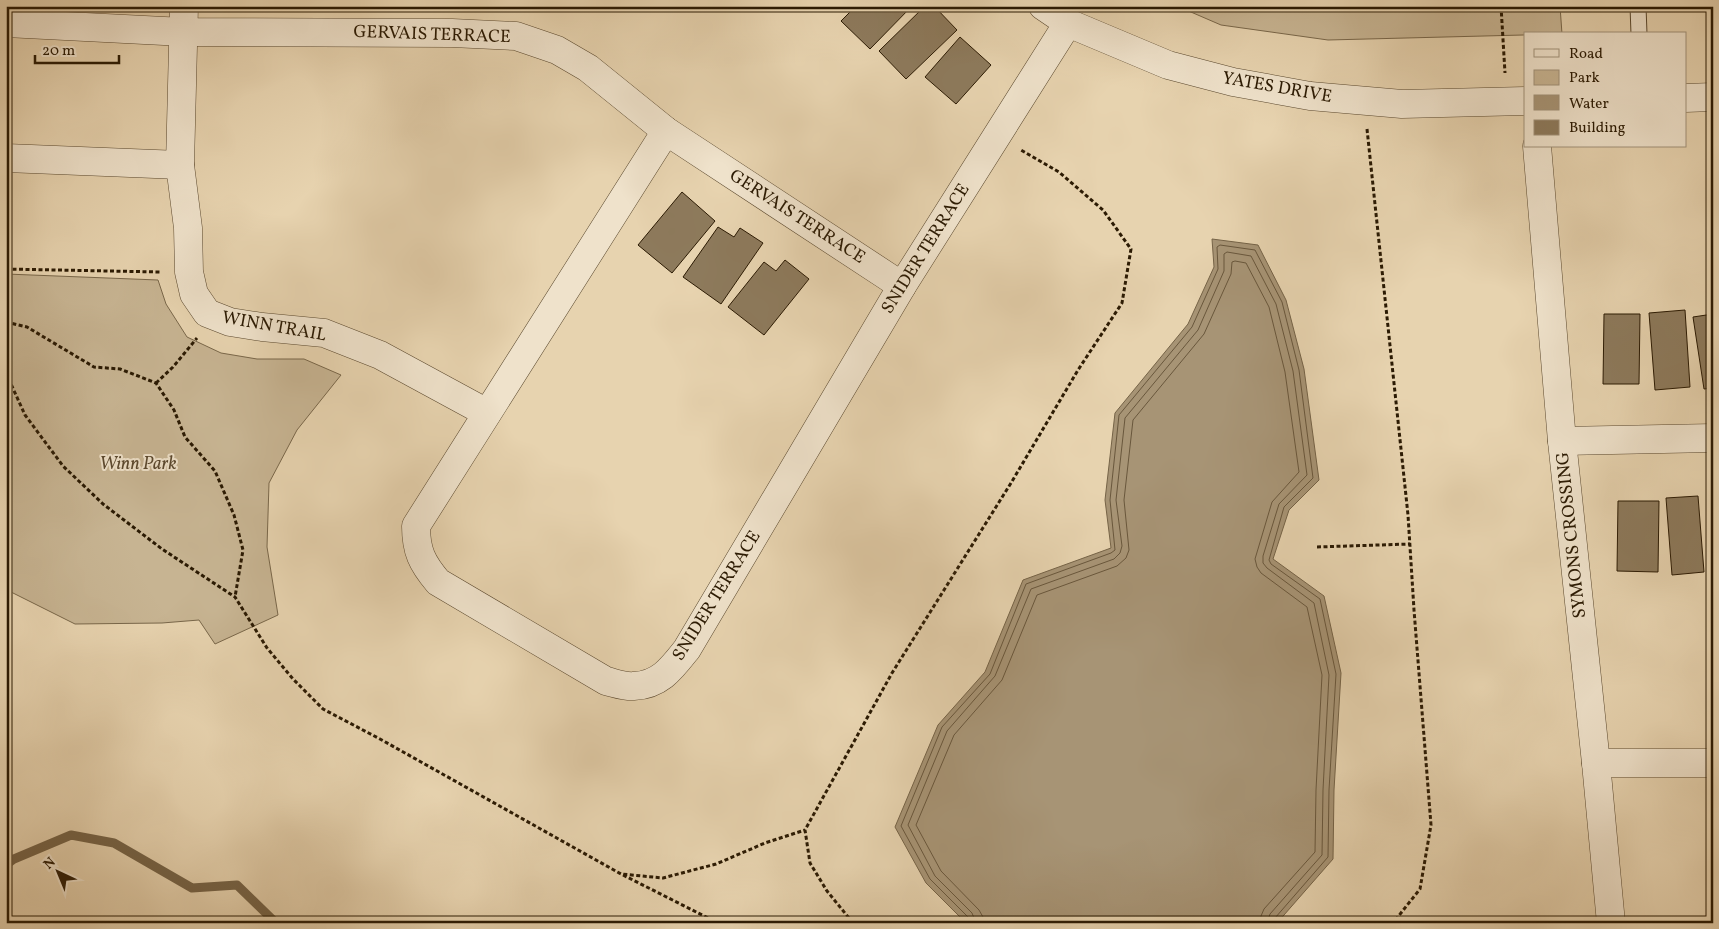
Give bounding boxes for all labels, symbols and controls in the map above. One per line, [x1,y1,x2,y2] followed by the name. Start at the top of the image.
[353,20,511,50] street label: GERVAIS TERRACE
[35,32,119,64] scale bar
[1524,32,1686,148] legend
[42,41,75,62] text: 20 m
[1569,44,1603,65] text: Road
[1220,66,1334,110] street label: YATES DRIVE
[1569,68,1600,89] text: Park
[1569,94,1609,115] text: Water
[1569,118,1626,139] text: Building
[724,164,870,270] street label: GERVAIS TERRACE
[876,179,976,319] street label: SNIDER TERRACE
[220,306,328,348] street label: WINN TRAIL
[1551,451,1593,619] street label: SYMONS CROSSING
[99,452,177,477] park label: Winn Park
[667,526,767,666] street label: SNIDER TERRACE
[32,846,82,896] north arrow
[40,853,60,874] text: N

